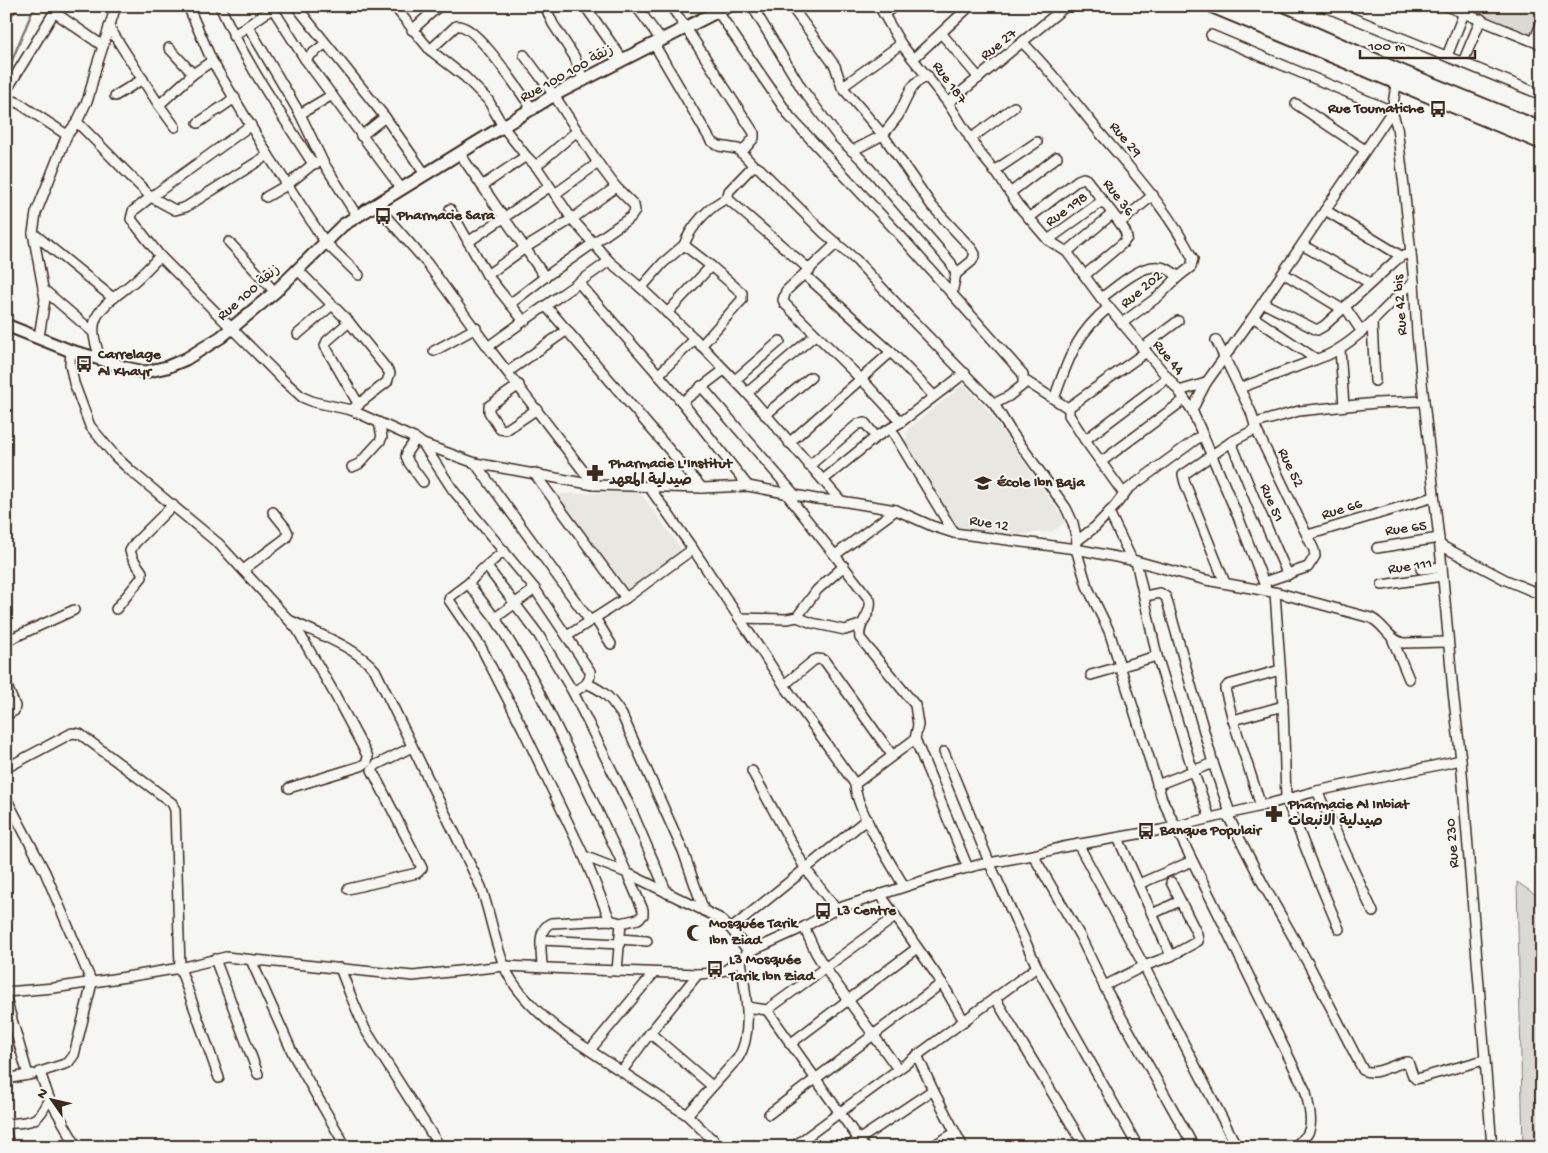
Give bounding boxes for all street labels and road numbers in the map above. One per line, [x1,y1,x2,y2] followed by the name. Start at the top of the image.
[977,24,1022,65] street label: Rue 27
[517,41,617,107] street label: Rue 100 زنقة 100
[928,58,971,109] street label: Rue 187
[1105,118,1145,162] street label: Rue 29
[1098,176,1138,220] street label: Rue 36
[1042,189,1092,231] street label: Rue 198
[214,261,284,325] street label: Rue 100 زنقة
[1117,267,1167,313] street label: Rue 202
[1390,274,1412,336] street label: Rue 42 bis
[1148,337,1188,379] street label: Rue 44
[1273,445,1307,491] street label: Rue 52
[1255,481,1287,525] street label: Rue 51
[1320,495,1365,525] street label: Rue 66
[968,512,1010,536] street label: Rue 12
[1384,517,1428,541] street label: Rue 65
[1387,555,1433,579] street label: Rue 111
[1442,817,1464,868] street label: Rue 230

